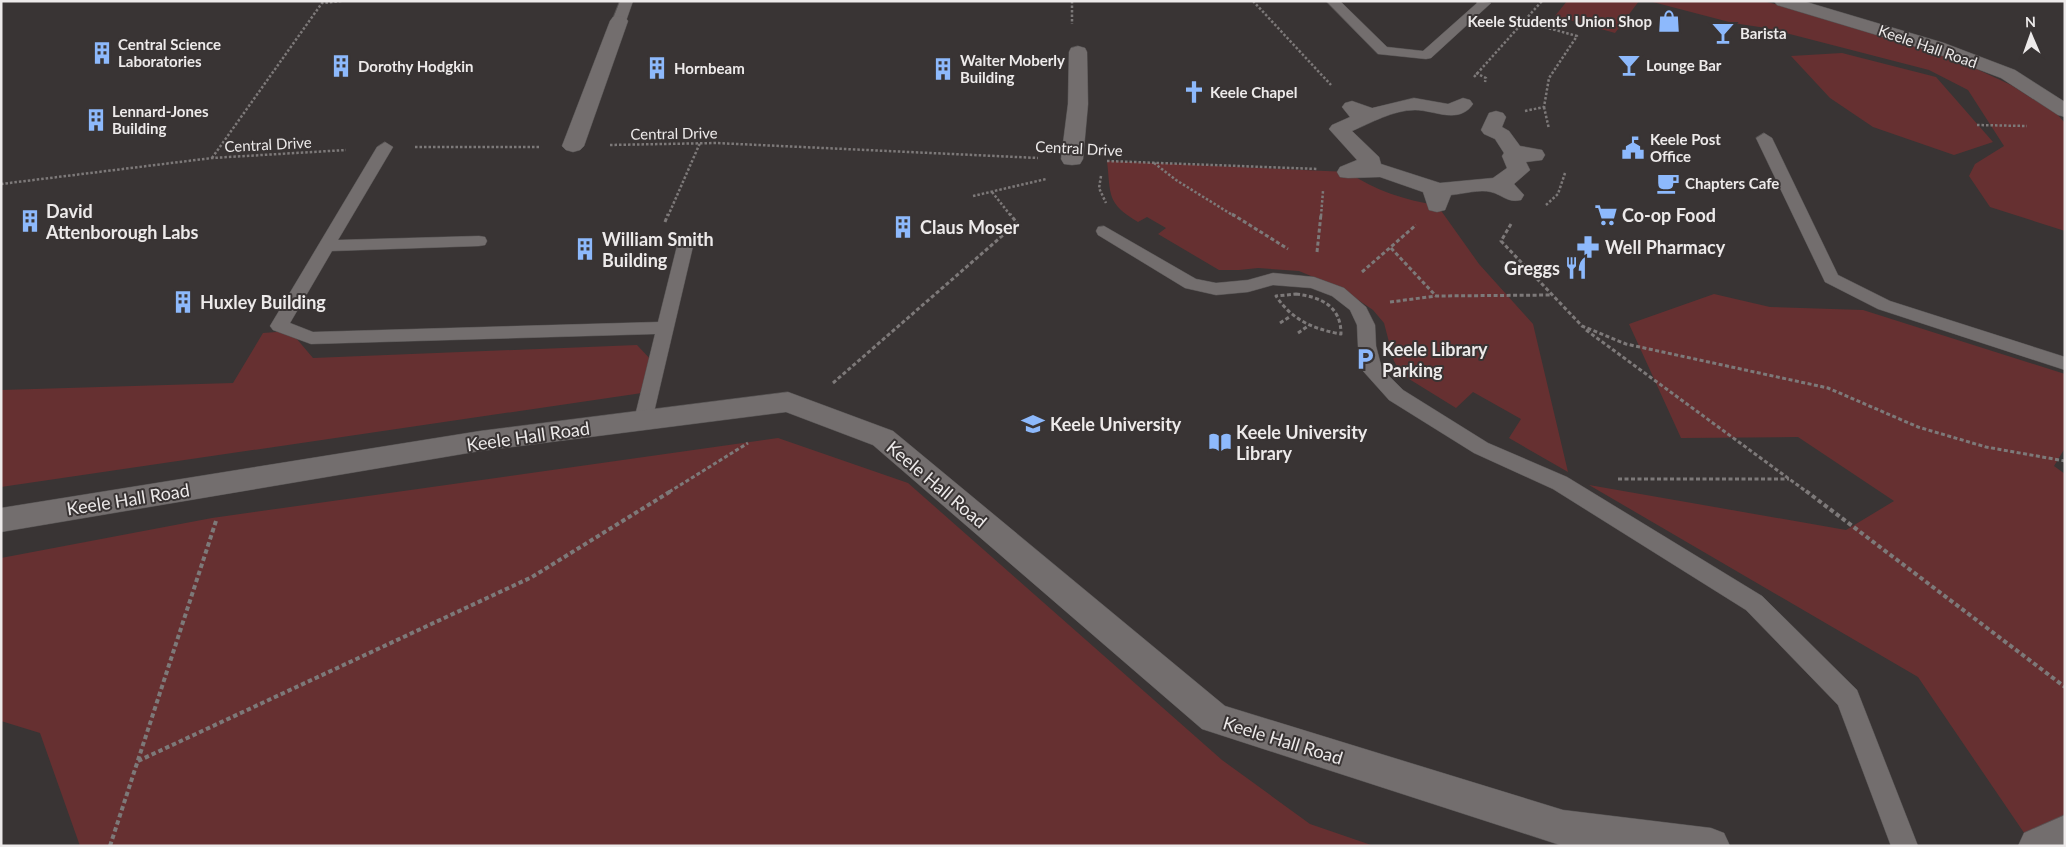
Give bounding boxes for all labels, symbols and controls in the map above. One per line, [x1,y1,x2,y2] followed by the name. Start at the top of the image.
[1656,8,1682,34] shop icon: Keele Students' Union Shop
[2006,10,2056,60] north arrow
[1467,12,1652,30] place label: Keele Students' Union Shop
[2025,13,2036,30] text: N
[1710,20,1736,46] bar icon: Barista
[1876,21,1980,71] street label: Keele Hall Road
[1740,24,1787,42] place label: Barista
[118,35,221,70] place label: Central Science Laboratories
[89,40,115,66] building icon: Central Science Laboratories
[960,51,1065,86] place label: Walter Moberly Building
[1616,52,1642,78] bar icon: Lounge Bar
[328,53,354,79] building icon: Dorothy Hodgkin
[644,55,670,81] building icon: Hornbeam
[930,56,956,82] building icon: Walter Moberly Building
[1646,56,1722,74] place label: Lounge Bar
[358,57,473,75] place label: Dorothy Hodgkin
[674,59,745,77] place label: Hornbeam
[1181,79,1207,105] church icon: Keele Chapel
[1210,83,1297,101] place label: Keele Chapel
[112,102,209,137] place label: Lennard-Jones Building
[83,107,109,133] building icon: Lennard-Jones Building
[630,123,718,143] street label: Central Drive
[1650,130,1721,165] place label: Keele Post Office
[224,133,312,155] street label: Central Drive
[1620,135,1646,161] public building icon: Keele Post Office
[1035,137,1123,159] street label: Central Drive
[1655,170,1681,196] cafe icon: Chapters Cafe
[1685,174,1779,192] place label: Chapters Cafe
[45,200,199,243] place label: David Attenborough Labs
[1593,202,1619,228] supermarket icon: Co-op Food
[1622,204,1716,226] place label: Co-op Food
[17,208,43,234] building icon: David Attenborough Labs
[890,214,916,240] building icon: Claus Moser
[920,216,1020,238] place label: Claus Moser
[602,228,714,271] place label: William Smith Building
[1575,234,1601,260] pharmacy icon: Well Pharmacy
[572,236,598,262] building icon: William Smith Building
[1605,236,1726,258] place label: Well Pharmacy
[1563,255,1589,281] restaurant icon: Greggs
[1504,257,1560,279] place label: Greggs
[170,289,196,315] building icon: Huxley Building
[200,291,326,313] place label: Huxley Building
[1382,338,1488,381] place label: Keele Library Parking
[1352,346,1378,372] parking icon: Keele Library Parking
[1020,411,1046,437] school or university icon: Keele University
[1050,413,1182,435] place label: Keele University
[465,416,591,456] street label: Keele Hall Road
[1236,421,1368,464] place label: Keele University Library
[1207,429,1233,455] library icon: Keele University Library
[882,436,992,532] street label: Keele Hall Road
[65,478,191,520] street label: Keele Hall Road
[1220,711,1346,769] street label: Keele Hall Road

